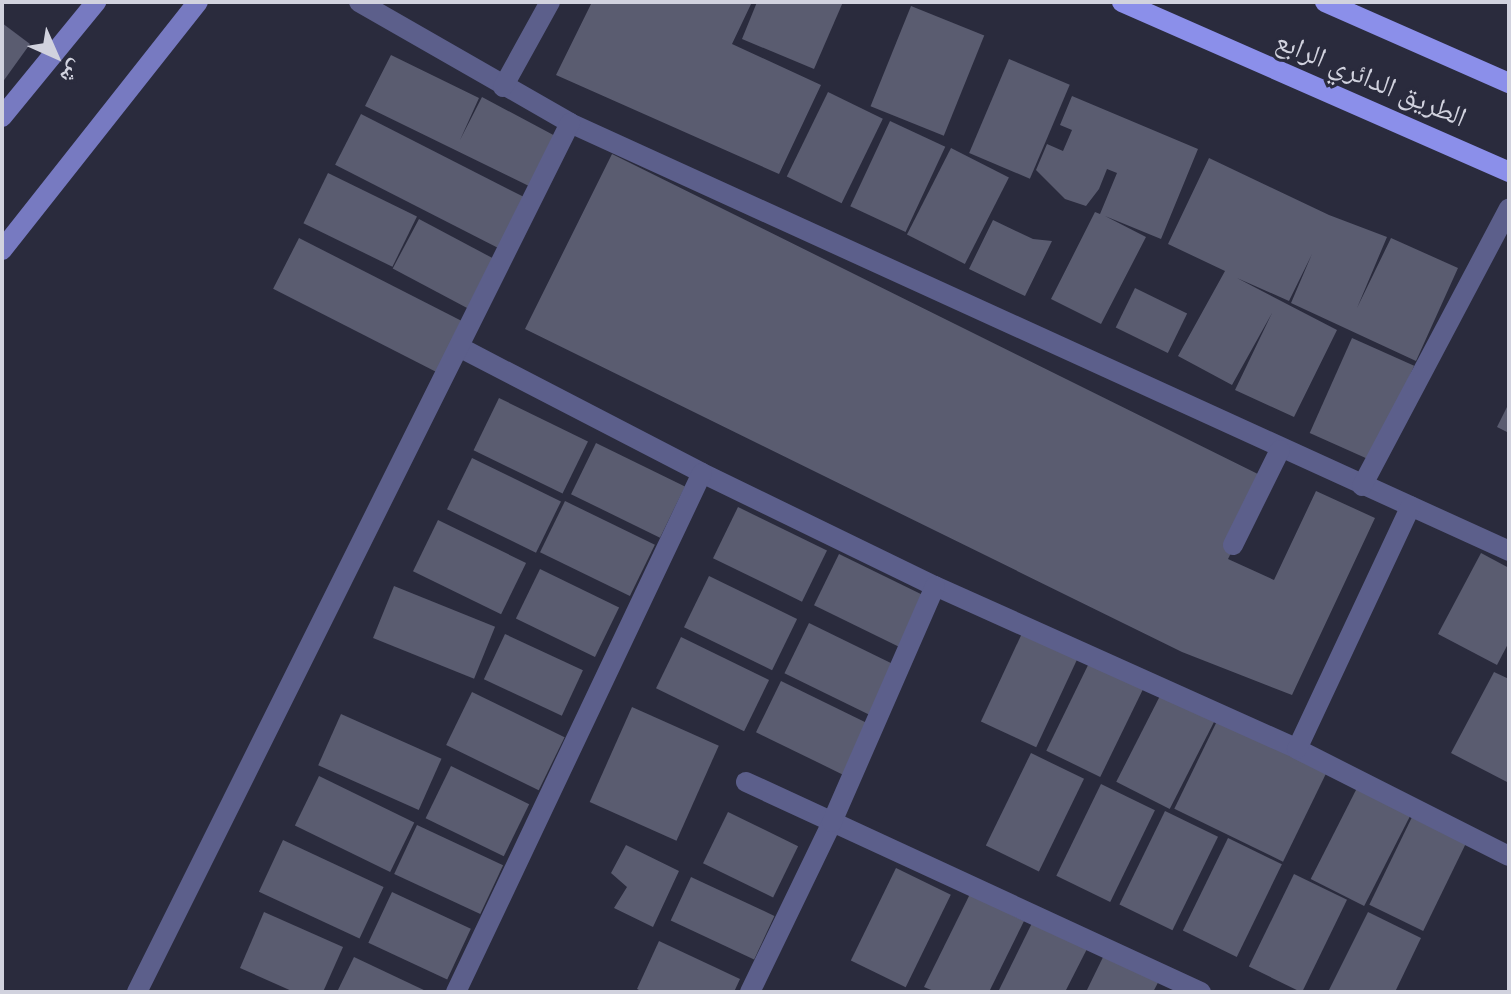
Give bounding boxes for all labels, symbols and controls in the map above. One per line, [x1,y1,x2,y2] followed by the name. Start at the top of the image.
[16,16,96,96] north arrow
[1271,24,1471,134] street label: الطريق الدائري الرابع
[56,56,90,90] text: ش

